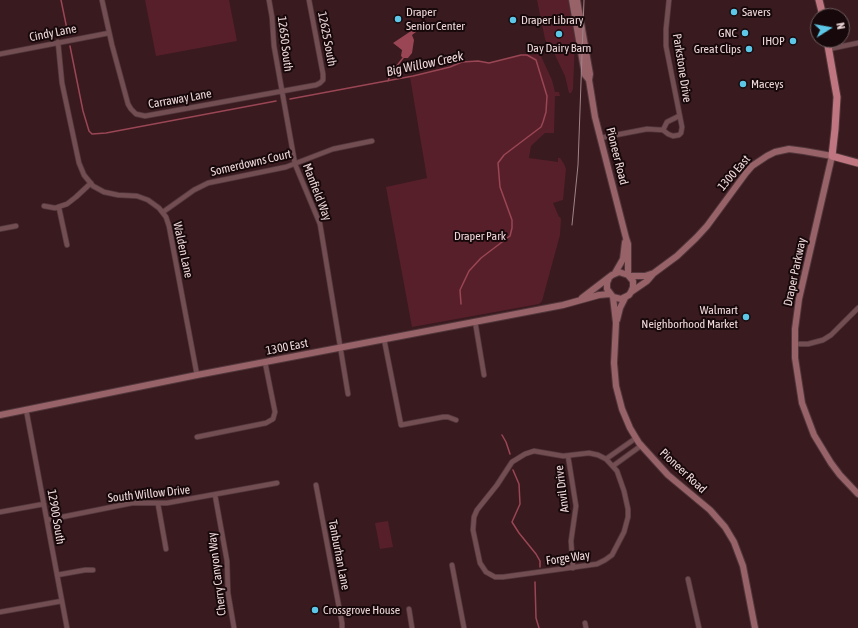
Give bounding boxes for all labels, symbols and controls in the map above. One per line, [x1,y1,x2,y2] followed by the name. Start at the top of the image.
[406,5,465,33] place label: Draper Senior Center
[742,5,771,19] place label: Savers
[729,7,739,17] marker: Savers
[810,8,850,48] north arrow
[315,10,339,68] street label: 12625 South
[521,13,583,27] place label: Draper Library
[393,14,403,24] marker: Draper Senior Center
[508,15,518,25] marker: Draper Library
[274,16,296,72] street label: 12650 South
[28,21,78,45] street label: Cindy Lane
[834,22,847,30] text: N
[718,26,737,40] place label: GNC
[740,28,750,38] marker: GNC
[554,29,564,39] marker: Day Dairy Barn
[669,33,695,103] street label: Parkstone Drive
[762,34,785,48] place label: IHOP
[788,36,798,46] marker: IHOP
[527,41,591,55] place label: Day Dairy Barn
[694,42,741,56] place label: Great Clips
[744,44,754,54] marker: Great Clips
[385,48,465,80] water label: Big Willow Creek
[751,77,784,91] place label: Maceys
[738,79,748,89] marker: Maceys
[147,86,213,112] street label: Carraway Lane
[603,126,631,186] street label: Pioneer Road
[209,147,293,179] street label: Somerdowns Court
[715,152,753,194] street label: 1300 East
[299,161,335,223] street label: Manfield Way
[170,221,196,279] street label: Walden Lane
[454,229,506,243] park label: Draper Park
[781,236,809,308] street label: Draper Parkway
[641,303,738,331] place label: Walmart Neighborhood Market
[741,312,751,322] marker: Walmart Neighborhood Market
[265,336,309,358] street label: 1300 East
[657,446,709,496] street label: Pioneer Road
[552,465,572,513] street label: Anvil Drive
[107,483,191,505] street label: South Willow Drive
[44,488,68,546] street label: 12900 South
[325,519,353,591] street label: Tanburhan Lane
[205,531,229,617] street label: Cherry Canyon Way
[545,548,591,568] street label: Forge Way
[323,603,400,617] place label: Crossgrove House
[310,605,320,615] marker: Crossgrove House

